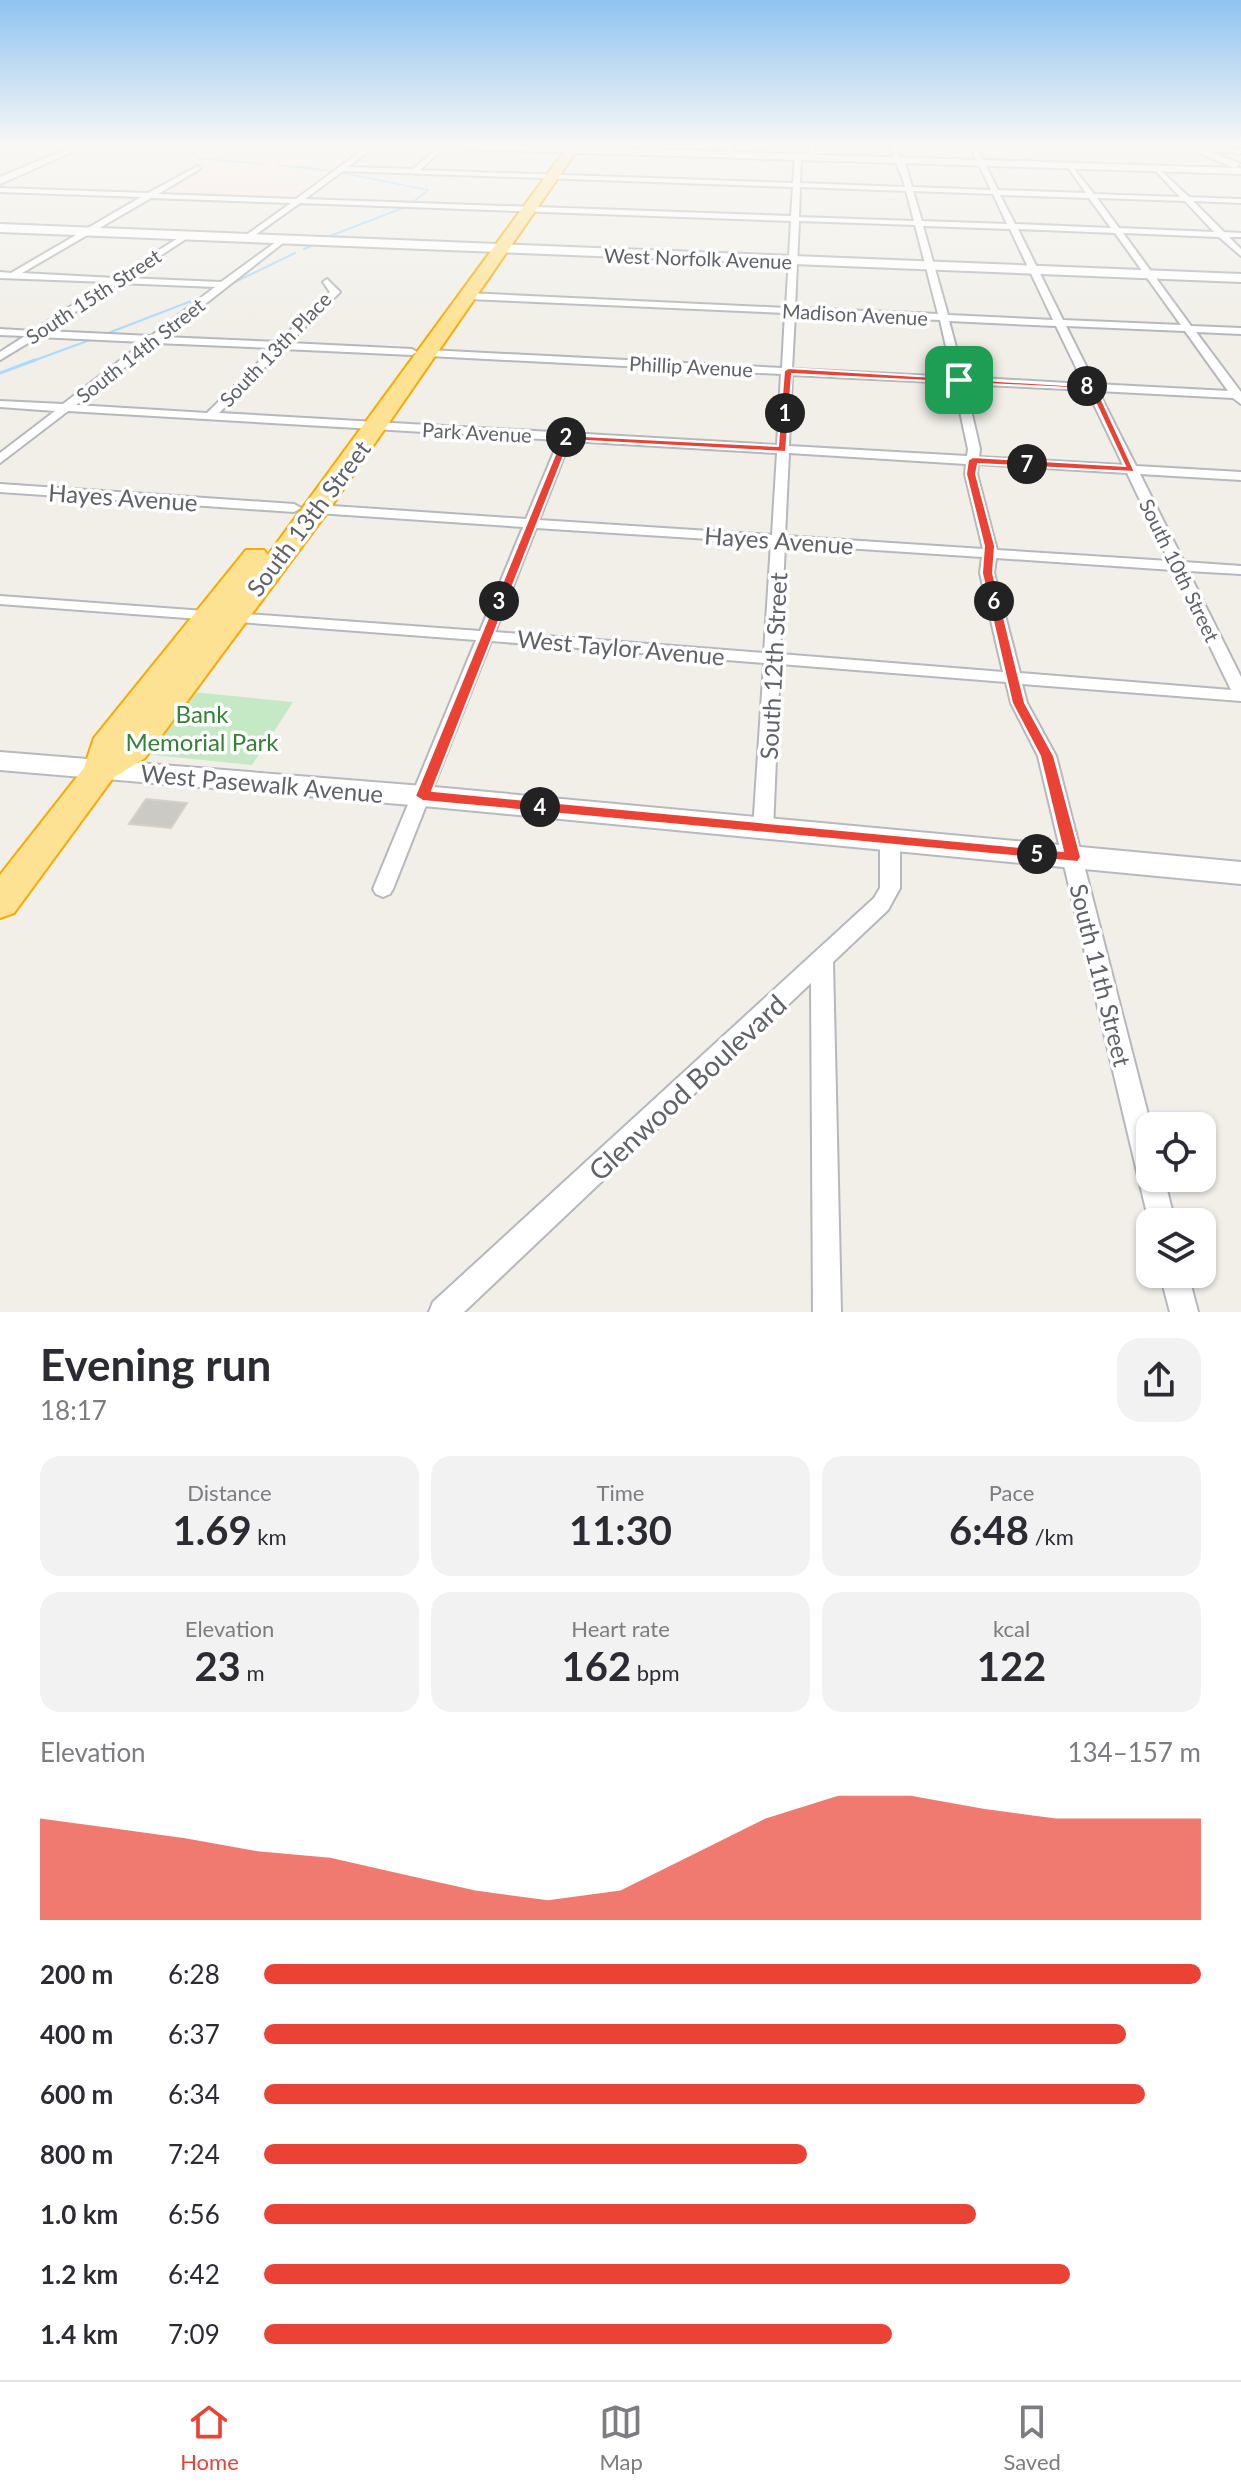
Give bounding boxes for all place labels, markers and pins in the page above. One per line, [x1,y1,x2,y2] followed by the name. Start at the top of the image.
[925,346,993,414] pin
[1067,366,1107,406] pin: 8
[765,393,805,433] pin: 1
[546,417,586,457] pin: 2
[1007,444,1047,484] pin: 7
[479,581,519,621] pin: 3
[974,581,1014,621] pin: 6
[520,787,560,827] pin: 4
[1017,834,1057,874] pin: 5

